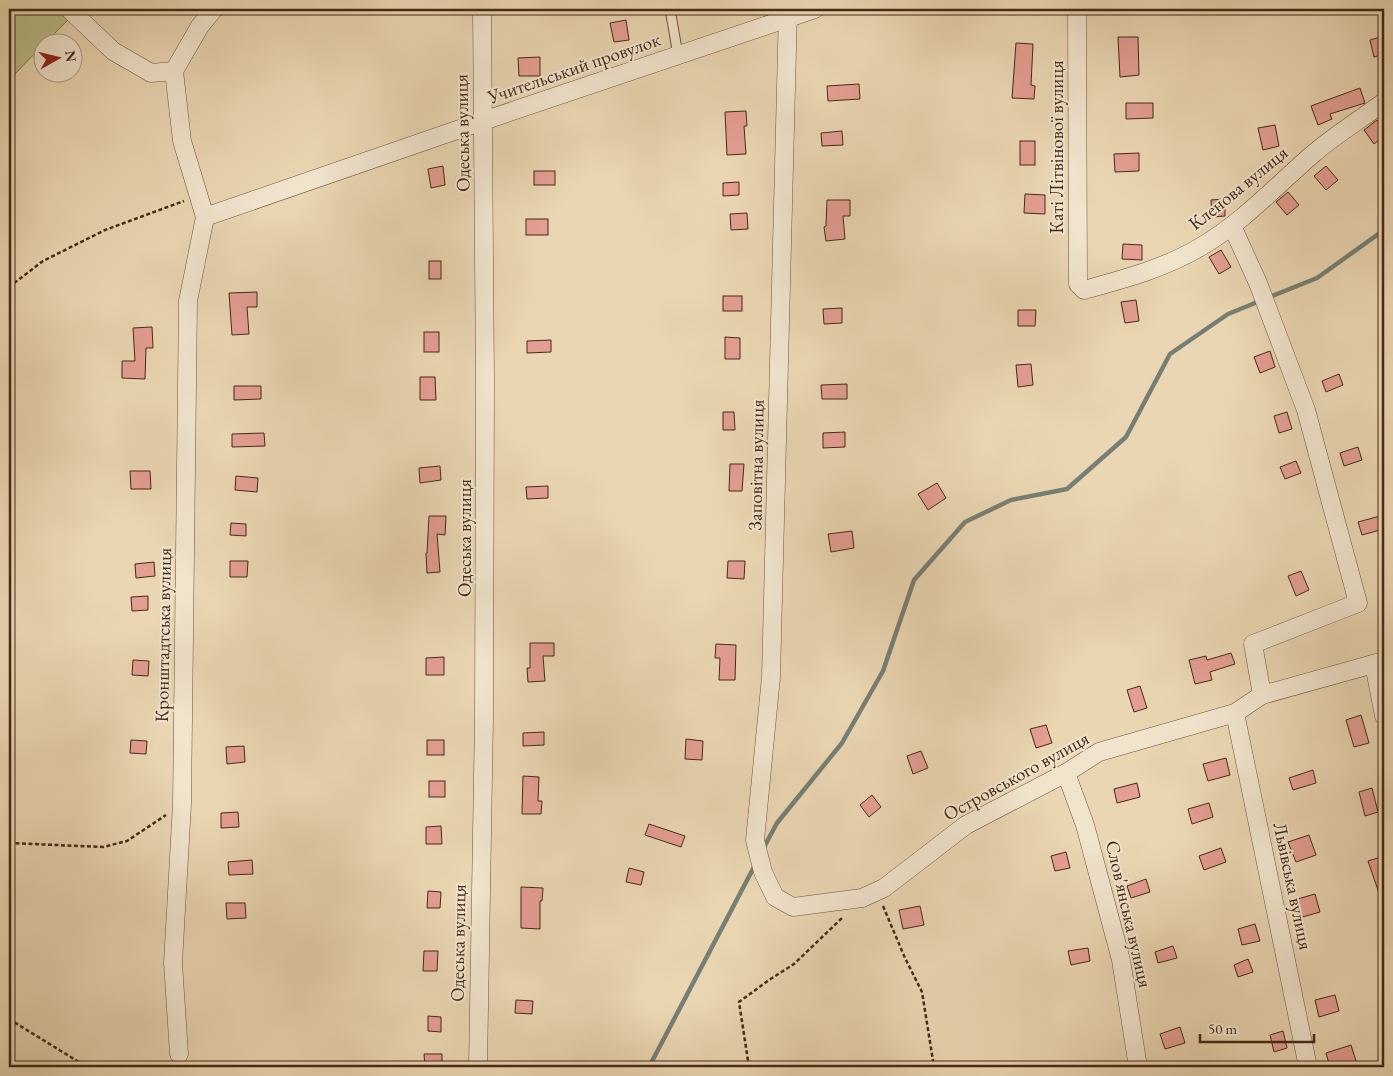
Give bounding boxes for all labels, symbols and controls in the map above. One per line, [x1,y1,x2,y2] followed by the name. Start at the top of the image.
[483,27,664,110] street label: Учительський провулок
[32,32,82,82] north arrow
[61,49,81,64] text: N
[1044,60,1069,234] street label: Каті Літвінової вулиця
[448,73,476,192] street label: Одеська вулиця
[1183,140,1293,236] street label: Кленова вулиця
[742,399,770,531] street label: Заповітна вулиця
[452,479,477,597] street label: Одеська вулиця
[149,547,177,723] street label: Кронштадтська вулиця
[939,725,1094,827] street label: Островського вулиця
[1267,820,1319,953] street label: Львівська вулиця
[1100,838,1158,991] street label: Слов'янська вулиця
[444,883,472,1002] street label: Одеська вулиця
[1200,1011,1314,1043] scale bar
[1208,1019,1237,1038] text: 50 m

